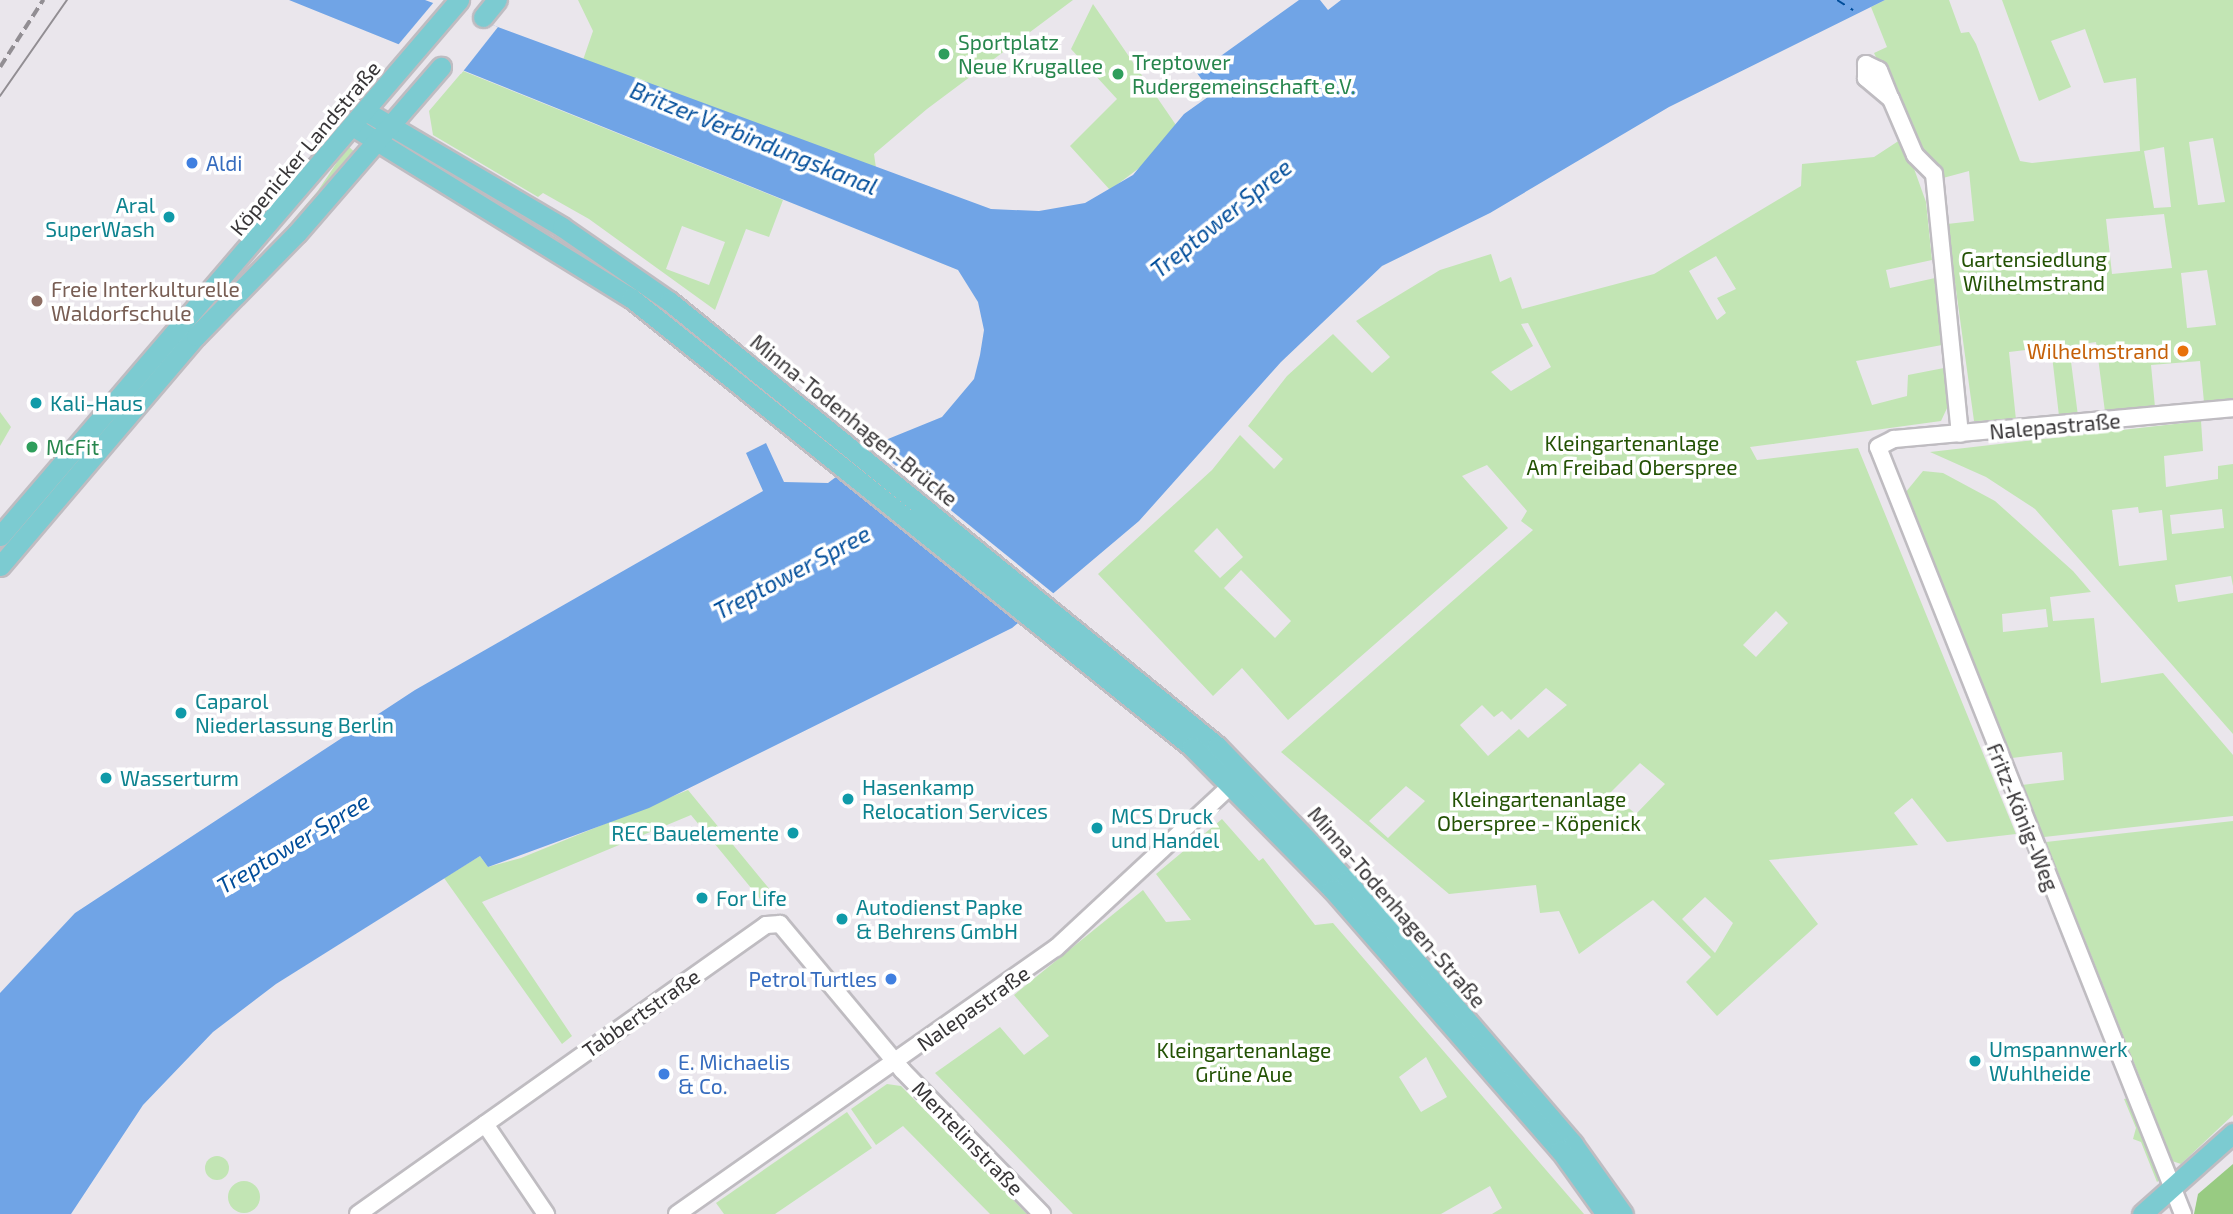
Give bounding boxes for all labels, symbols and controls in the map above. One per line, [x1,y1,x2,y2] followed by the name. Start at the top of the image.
[958,29,1103,79] place label: Sportplatz Neue Krugallee
[936,46,952,62] marker: Sportplatz Neue Krugallee
[1132,49,1356,99] place label: Treptower Rudergemeinschaft e.V.
[224,55,386,241] street label: Köpenicker Landstraße
[1110,66,1126,82] marker: Treptower Rudergemeinschaft e.V.
[626,76,882,200] water label: Britzer Verbindungskanal
[206,150,243,176] place label: Aldi
[1145,153,1297,283] water label: Treptower Spree
[184,155,200,171] marker: Aldi
[45,192,155,242] place label: Aral SuperWash
[161,209,177,225] marker: Aral SuperWash
[1961,246,2107,296] park label: Gartensiedlung Wilhelmstrand
[51,276,240,326] place label: Freie Interkulturelle Waldorfschule
[29,293,45,309] marker: Freie Interkulturelle Waldorfschule
[746,329,962,511] street label: Minna-Todenhagen-Brücke
[2027,338,2169,364] place label: Wilhelmstrand
[2175,343,2191,359] marker: Wilhelmstrand
[50,390,143,416] place label: Kali-Haus
[28,395,44,411] marker: Kali-Haus
[1988,408,2122,444] street label: Nalepastraße
[1526,430,1738,480] park label: Kleingartenanlage Am Freibad Oberspree
[46,434,99,460] place label: McFit
[24,439,40,455] marker: McFit
[709,519,875,625] water label: Treptower Spree
[195,688,394,738] place label: Caparol Niederlassung Berlin
[173,705,189,721] marker: Caparol Niederlassung Berlin
[1982,739,2064,895] street label: Fritz-König-Weg
[120,765,239,791] place label: Wasserturm
[98,770,114,786] marker: Wasserturm
[862,774,1048,824] place label: Hasenkamp Relocation Services
[1437,786,1641,836] park label: Kleingartenanlage Oberspree - Köpenick
[212,787,374,899] water label: Treptower Spree
[840,791,856,807] marker: Hasenkamp Relocation Services
[1303,801,1491,1013] street label: Minna-Todenhagen-Straße
[1111,803,1219,853] place label: MCS Druck und Handel
[611,820,779,846] place label: REC Bauelemente
[1089,820,1105,836] marker: MCS Druck und Handel
[785,825,801,841] marker: REC Bauelemente
[716,885,787,911] place label: For Life
[694,890,710,906] marker: For Life
[856,894,1023,944] place label: Autodienst Papke & Behrens GmbH
[834,911,850,927] marker: Autodienst Papke & Behrens GmbH
[912,960,1034,1056] street label: Nalepastraße
[577,963,705,1063] street label: Tabbertstraße
[748,966,877,992] place label: Petrol Turtles
[883,971,899,987] marker: Petrol Turtles
[1989,1036,2128,1086] place label: Umspannwerk Wuhlheide
[1157,1037,1331,1087] park label: Kleingartenanlage Grüne Aue
[678,1049,790,1099] place label: E. Michaelis & Co.
[1967,1053,1983,1069] marker: Umspannwerk Wuhlheide
[656,1066,672,1082] marker: E. Michaelis & Co.
[907,1076,1029,1200] street label: Mentelinstraße

